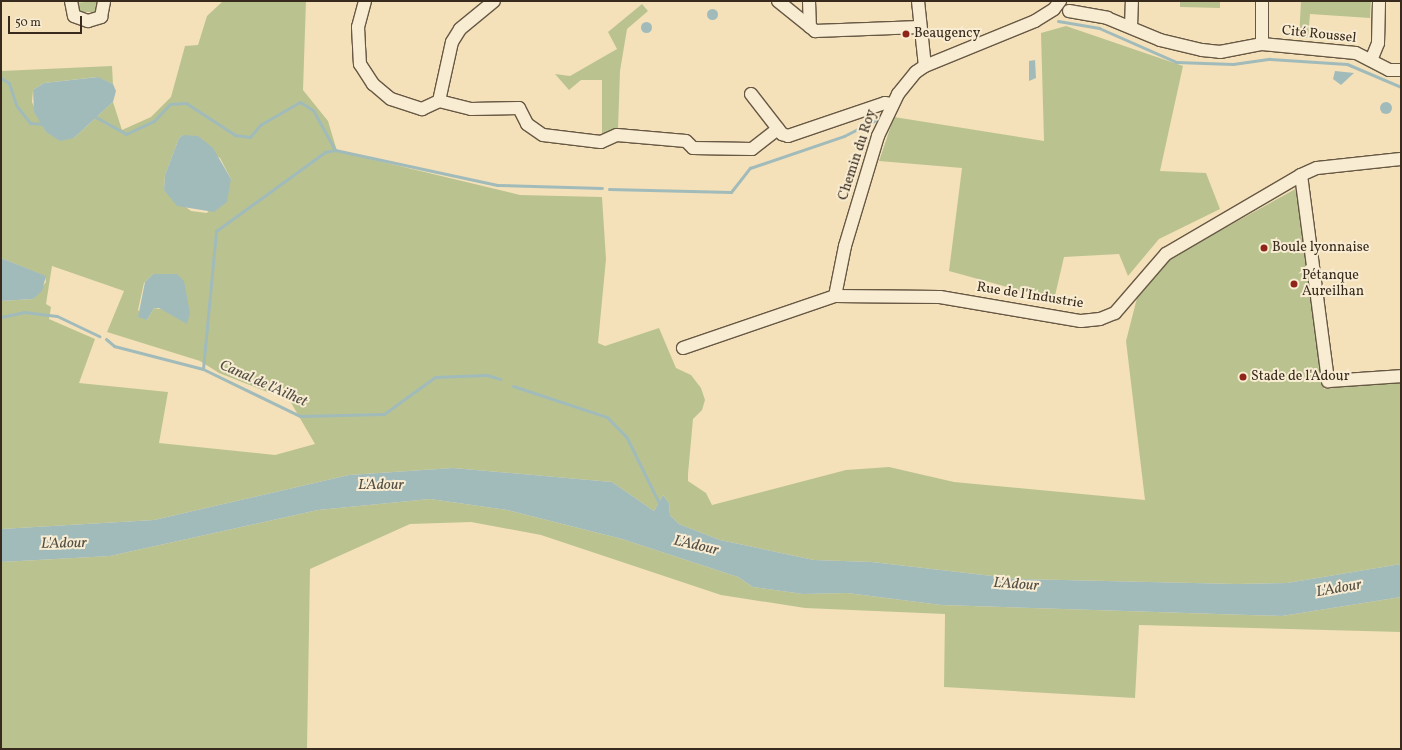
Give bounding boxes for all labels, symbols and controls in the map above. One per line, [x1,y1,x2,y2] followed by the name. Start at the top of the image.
[10,8,84,34] scale bar
[15,15,41,31] text: 50 m
[1281,23,1357,47] street label: Cité Roussel
[914,26,980,42] place label: Beaugency
[901,29,911,39] marker: Beaugency
[835,107,881,203] street label: Chemin du Roy
[1272,240,1369,256] place label: Boule lyonnaise
[1259,243,1269,253] marker: Boule lyonnaise
[1302,268,1364,300] place label: Pétanque Aureilhan
[975,279,1085,313] street label: Rue de l'Industrie
[1289,279,1299,289] marker: Pétanque Aureilhan
[216,357,310,411] water label: Canal de l'Ailhet
[1251,369,1350,385] place label: Stade de l'Adour
[1238,372,1248,382] marker: Stade de l'Adour
[358,477,404,495] water label: L'Adour
[672,532,720,560] water label: L'Adour
[41,535,87,553] water label: L'Adour
[992,574,1040,596] water label: L'Adour
[1315,576,1363,602] water label: L'Adour

